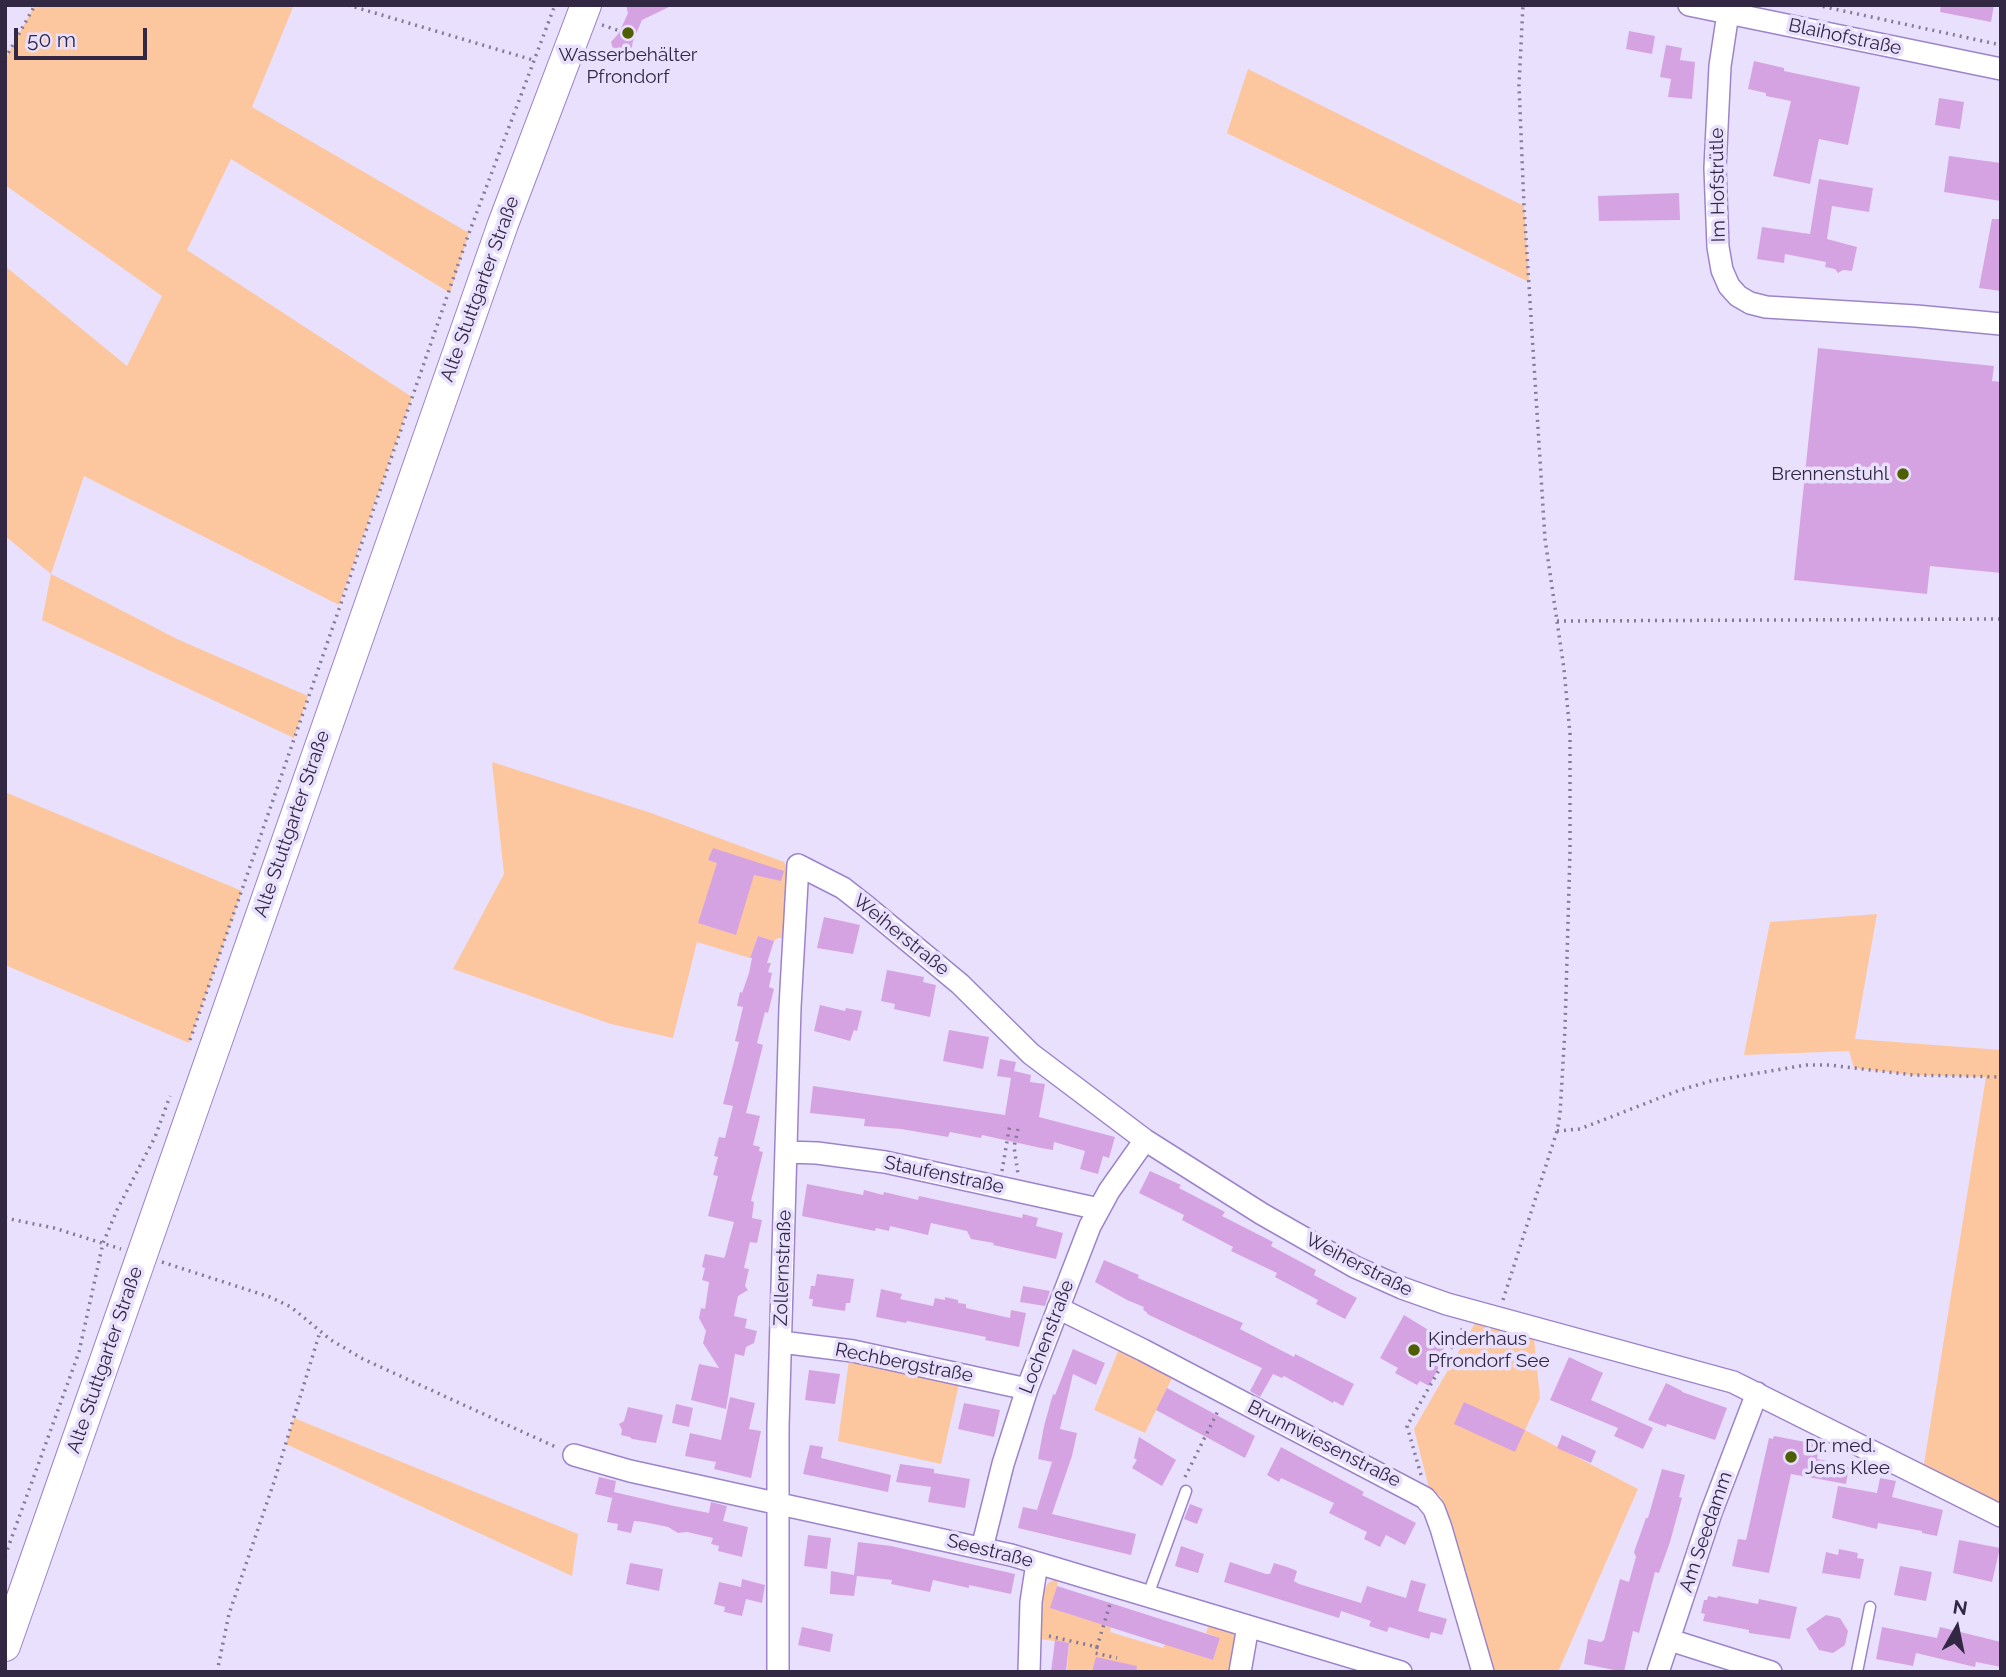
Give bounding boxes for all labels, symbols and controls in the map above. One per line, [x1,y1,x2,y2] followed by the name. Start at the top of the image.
[18,14,150,58] scale bar
[1786,14,1904,60] street label: Blaihofstraße
[620,25,636,41] marker: Wasserbehälter Pfrondorf
[27,27,76,52] text: 50 m
[559,44,697,88] place label: Wasserbehälter Pfrondorf
[1706,128,1730,242] street label: Im Hofstrütle
[436,193,524,385] street label: Alte Stuttgarter Straße
[1771,463,1889,485] place label: Brennenstuhl
[1895,466,1911,482] marker: Brennenstuhl
[249,728,335,920] street label: Alte Stuttgarter Straße
[848,889,954,981] street label: Weiherstraße
[882,1151,1006,1199] street label: Staufenstraße
[770,1209,796,1327] street label: Zollernstraße
[1302,1228,1416,1302] street label: Weiherstraße
[62,1264,148,1456] street label: Alte Stuttgarter Straße
[1015,1277,1079,1397] street label: Lochenstraße
[1428,1328,1550,1372] place label: Kinderhaus Pfrondorf See
[833,1338,975,1388] street label: Rechbergstraße
[1406,1342,1422,1358] marker: Kinderhaus Pfrondorf See
[1244,1396,1404,1492] street label: Brunnwiesenstraße
[1805,1435,1890,1479] place label: Dr. med. Jens Klee
[1783,1449,1799,1465] marker: Dr. med. Jens Klee
[1675,1469,1737,1595] street label: Am Seedamm
[945,1529,1035,1573] street label: Seestraße
[1922,1593,1992,1663] north arrow
[1951,1595,1969,1619] text: N

